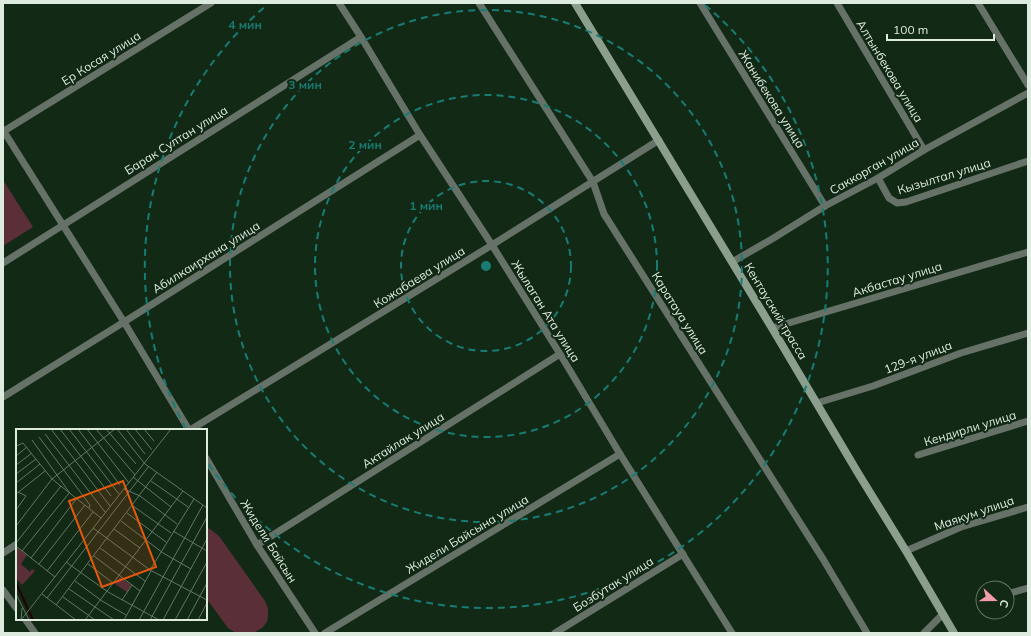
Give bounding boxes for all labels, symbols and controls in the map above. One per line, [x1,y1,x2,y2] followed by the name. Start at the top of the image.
[887,16,994,42] scale bar
[228,17,262,32] text: 4 мин
[854,17,926,125] street label: Алтынбекова улица
[893,22,928,37] text: 100 m
[59,28,143,88] street label: Ер Косая улица
[736,47,808,151] street label: Жанибекова улица
[288,77,322,92] text: 3 мин
[122,102,230,178] street label: Барак Султан улица
[827,134,921,198] street label: Саккорган улица
[348,137,382,152] text: 2 мин
[896,155,992,197] street label: Кызылтал улица
[409,198,443,213] text: 1 мин
[149,218,263,296] street label: Абилкаирхана улица
[371,243,467,311] street label: Кожабаева улица
[508,257,584,365] street label: Жылаган Ата улица
[850,258,944,300] street label: Акбастау улица
[479,259,493,273] centre of rings
[741,260,811,362] street label: Кентауский трасса
[649,269,711,357] street label: Каратауа улица
[882,337,954,377] street label: 129-я улица
[922,407,1018,449] street label: Кендирли улица
[359,409,447,471] street label: Актайлак улица
[16,429,207,620] inset map
[403,491,531,577] street label: Жидели Байсына улица
[932,492,1016,534] street label: Маякум улица
[237,497,301,585] street label: Жидели Байсын
[570,553,656,615] street label: Бозбутак улица
[975,580,1015,620] north arrow
[996,598,1012,610] text: С

